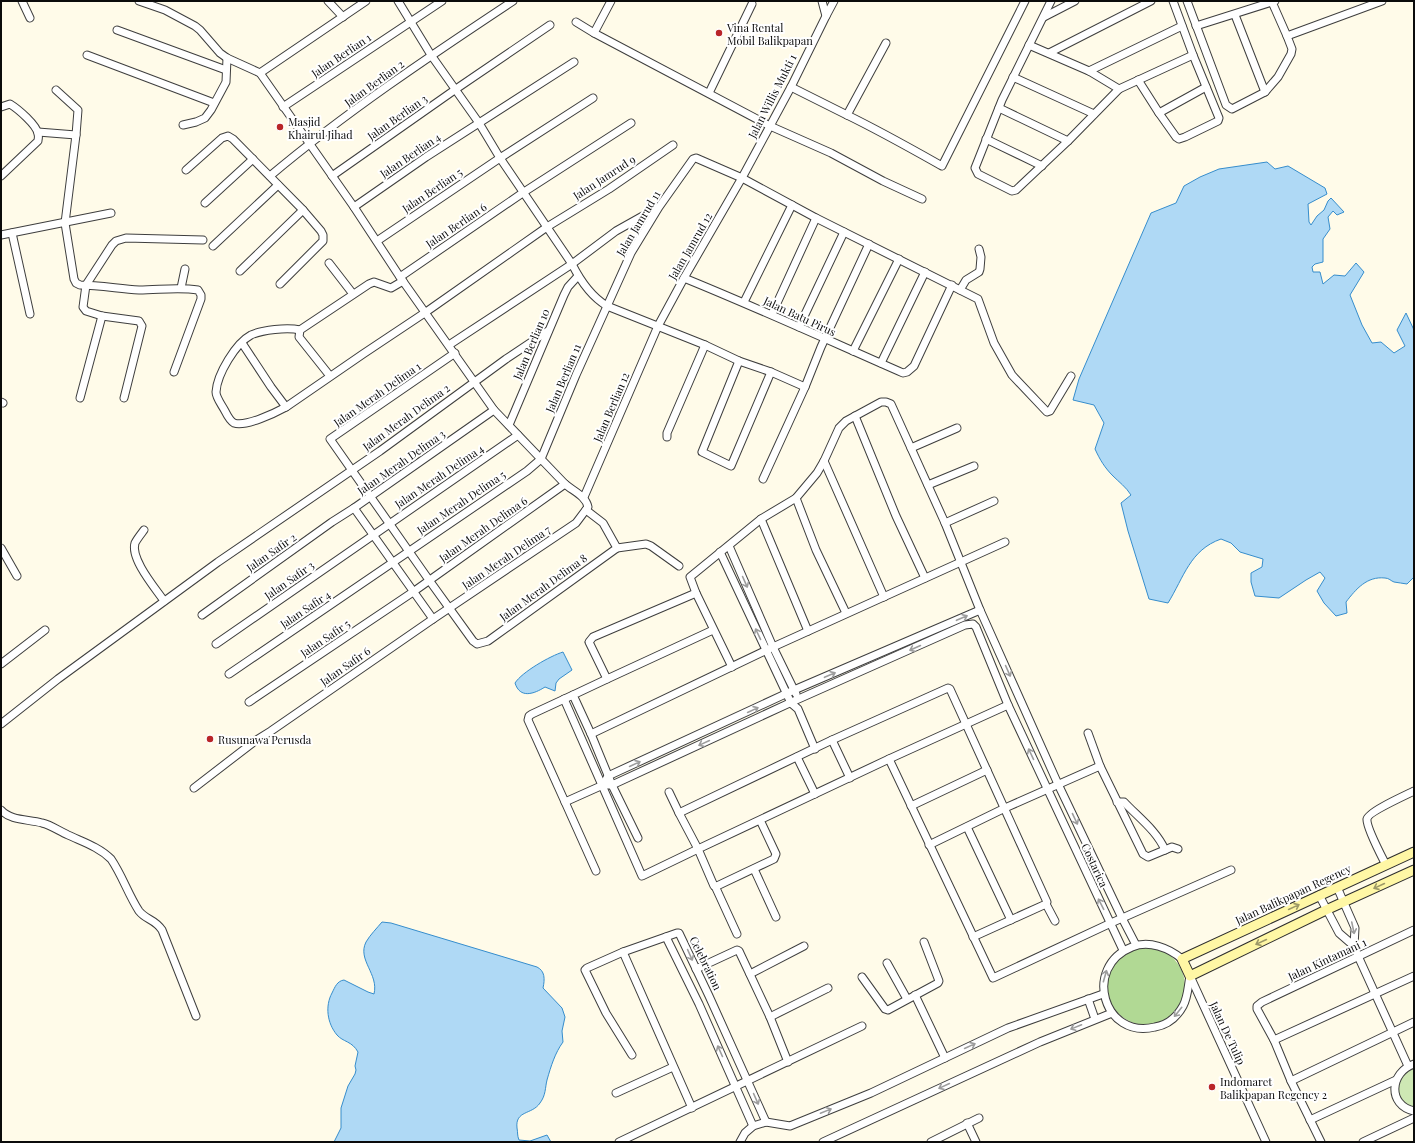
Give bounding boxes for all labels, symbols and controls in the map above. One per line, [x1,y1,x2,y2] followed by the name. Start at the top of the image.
[726,20,813,48] place label: Vina Rental Mobil Balikpapan
[714,28,724,38] marker: Vina Rental Mobil Balikpapan
[307,29,374,81] street label: Jalan Berlian 1
[744,51,800,141] street label: Jalan Willis Mukti 1
[340,56,407,110] street label: Jalan Berlian 2
[363,91,430,144] street label: Jalan Berlian 3
[288,114,353,142] place label: Masjid Khairul Jihad
[275,122,285,132] marker: Masjid Khairul Jihad
[376,129,444,181] street label: Jalan Berlian 4
[569,151,638,203] street label: Jalan Jamrud 9
[398,164,465,216] street label: Jalan Berlian 5
[612,187,663,259] street label: Jalan Jamrud 11
[422,199,490,252] street label: Jalan Berlian 6
[664,210,715,283] street label: Jalan Jamrud 12
[761,292,839,339] street label: Jalan Batu Pirus
[509,306,553,383] street label: Jalan Berlian 10
[541,341,584,416] street label: Jalan Berlian 11
[330,358,424,430] street label: Jalan Merah Delima 1
[589,370,632,445] street label: Jalan Berlian 12
[359,380,453,454] street label: Jalan Merah Delima 2
[353,426,448,499] street label: Jalan Merah Delima 3
[391,440,487,512] street label: Jalan Merah Delima 4
[413,467,508,538] street label: Jalan Merah Delima 5
[435,493,530,566] street label: Jalan Merah Delima 6
[458,522,554,593] street label: Jalan Merah Delima 7
[242,529,299,575] street label: Jalan Safir 2
[495,550,590,624] street label: Jalan Merah Delima 8
[260,557,317,603] street label: Jalan Safir 3
[741,576,749,588] one-way arrow
[276,586,334,632] street label: Jalan Safir 4
[956,613,968,621] one-way arrow
[296,616,353,661] street label: Jalan Safir 5
[754,628,761,640] one-way arrow
[316,643,373,689] street label: Jalan Safir 6
[909,644,921,652] one-way arrow
[1005,665,1012,677] one-way arrow
[824,671,836,678] one-way arrow
[746,706,758,713] one-way arrow
[218,732,312,747] place label: Rusunawa Perusda
[205,734,215,744] marker: Rusunawa Perusda
[699,740,711,747] one-way arrow
[1027,748,1034,760] one-way arrow
[628,760,640,767] one-way arrow
[1072,813,1079,825] one-way arrow
[1078,841,1112,890] street label: Costarica
[1232,860,1354,928] street label: Jalan Balikpapan Regency
[1373,883,1385,890] one-way arrow
[1097,898,1104,910] one-way arrow
[1287,903,1299,910] one-way arrow
[1349,921,1357,934] one-way arrow
[687,934,726,993] street label: Celebration
[1284,934,1369,984] street label: Jalan Kintamani 1
[1256,939,1268,946] one-way arrow
[687,949,694,961] one-way arrow
[1102,970,1109,983] one-way arrow
[1206,998,1249,1067] street label: Jalan De Tulip
[1174,1007,1183,1018] one-way arrow
[1070,1024,1082,1032] one-way arrow
[964,1042,976,1049] one-way arrow
[716,1045,723,1057] one-way arrow
[1220,1074,1327,1102] place label: Indomaret Balikpapan Regency 2
[1207,1082,1217,1092] marker: Indomaret Balikpapan Regency 2
[939,1083,951,1090] one-way arrow
[753,1093,760,1105] one-way arrow
[819,1107,831,1114] one-way arrow

